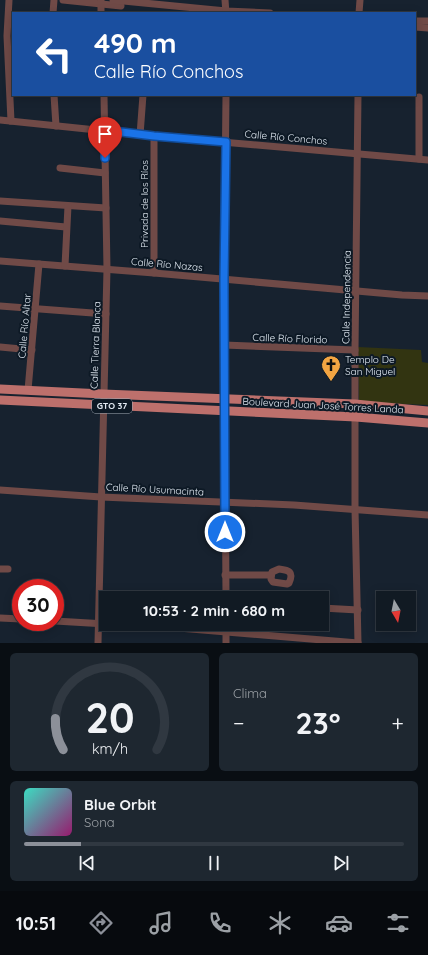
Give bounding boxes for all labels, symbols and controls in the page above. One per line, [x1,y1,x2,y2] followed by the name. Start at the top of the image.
[94,25,177,60] text: 490 m
[28,28,80,80] icon: left
[94,60,243,83] text: Calle Río Conchos
[88,117,122,158] pin
[94,123,116,145] icon: arrive
[244,127,328,148] street label: Calle Río Conchos
[138,160,151,248] street label: Privada de los Ríos
[339,250,354,344] street label: Calle Independencia
[131,255,204,274] street label: Calle Río Nazas
[15,293,34,359] street label: Calle Río Altar
[87,301,104,389] street label: Calle Tierra Blanca
[252,331,328,346] street label: Calle Río Florido
[345,353,395,378] place label: Templo De San Miguel
[320,354,342,382] church icon: Templo De San Miguel
[242,395,404,416] street label: Boulevard Juan José Torres Landa
[92,399,132,413] road number: GTO 37
[106,480,204,499] street label: Calle Río Usumacinta
[204,511,246,553] position arrow
[12,579,64,631] speed limit sign: 30
[376,591,416,631] north arrow
[376,591,416,631] map controls
[143,601,285,620] text: 10:53 · 2 min · 680 m
[233,685,267,701] text: Clima
[85,691,134,743] text: 20
[296,704,341,742] text: 23°
[233,709,244,737] text: −
[392,709,404,737] text: +
[91,740,128,758] text: km/h
[84,795,157,814] text: Blue Orbit
[84,814,115,830] text: Sona
[76,852,98,874] icon: previous
[203,852,225,874] icon: pause
[330,852,352,874] icon: next
[87,909,115,937] icon: directions
[147,909,175,937] icon: music
[206,909,234,937] icon: phone
[266,909,294,937] icon: climate
[325,909,353,937] icon: car
[384,909,412,937] icon: filters
[16,912,56,935] text: 10:51

